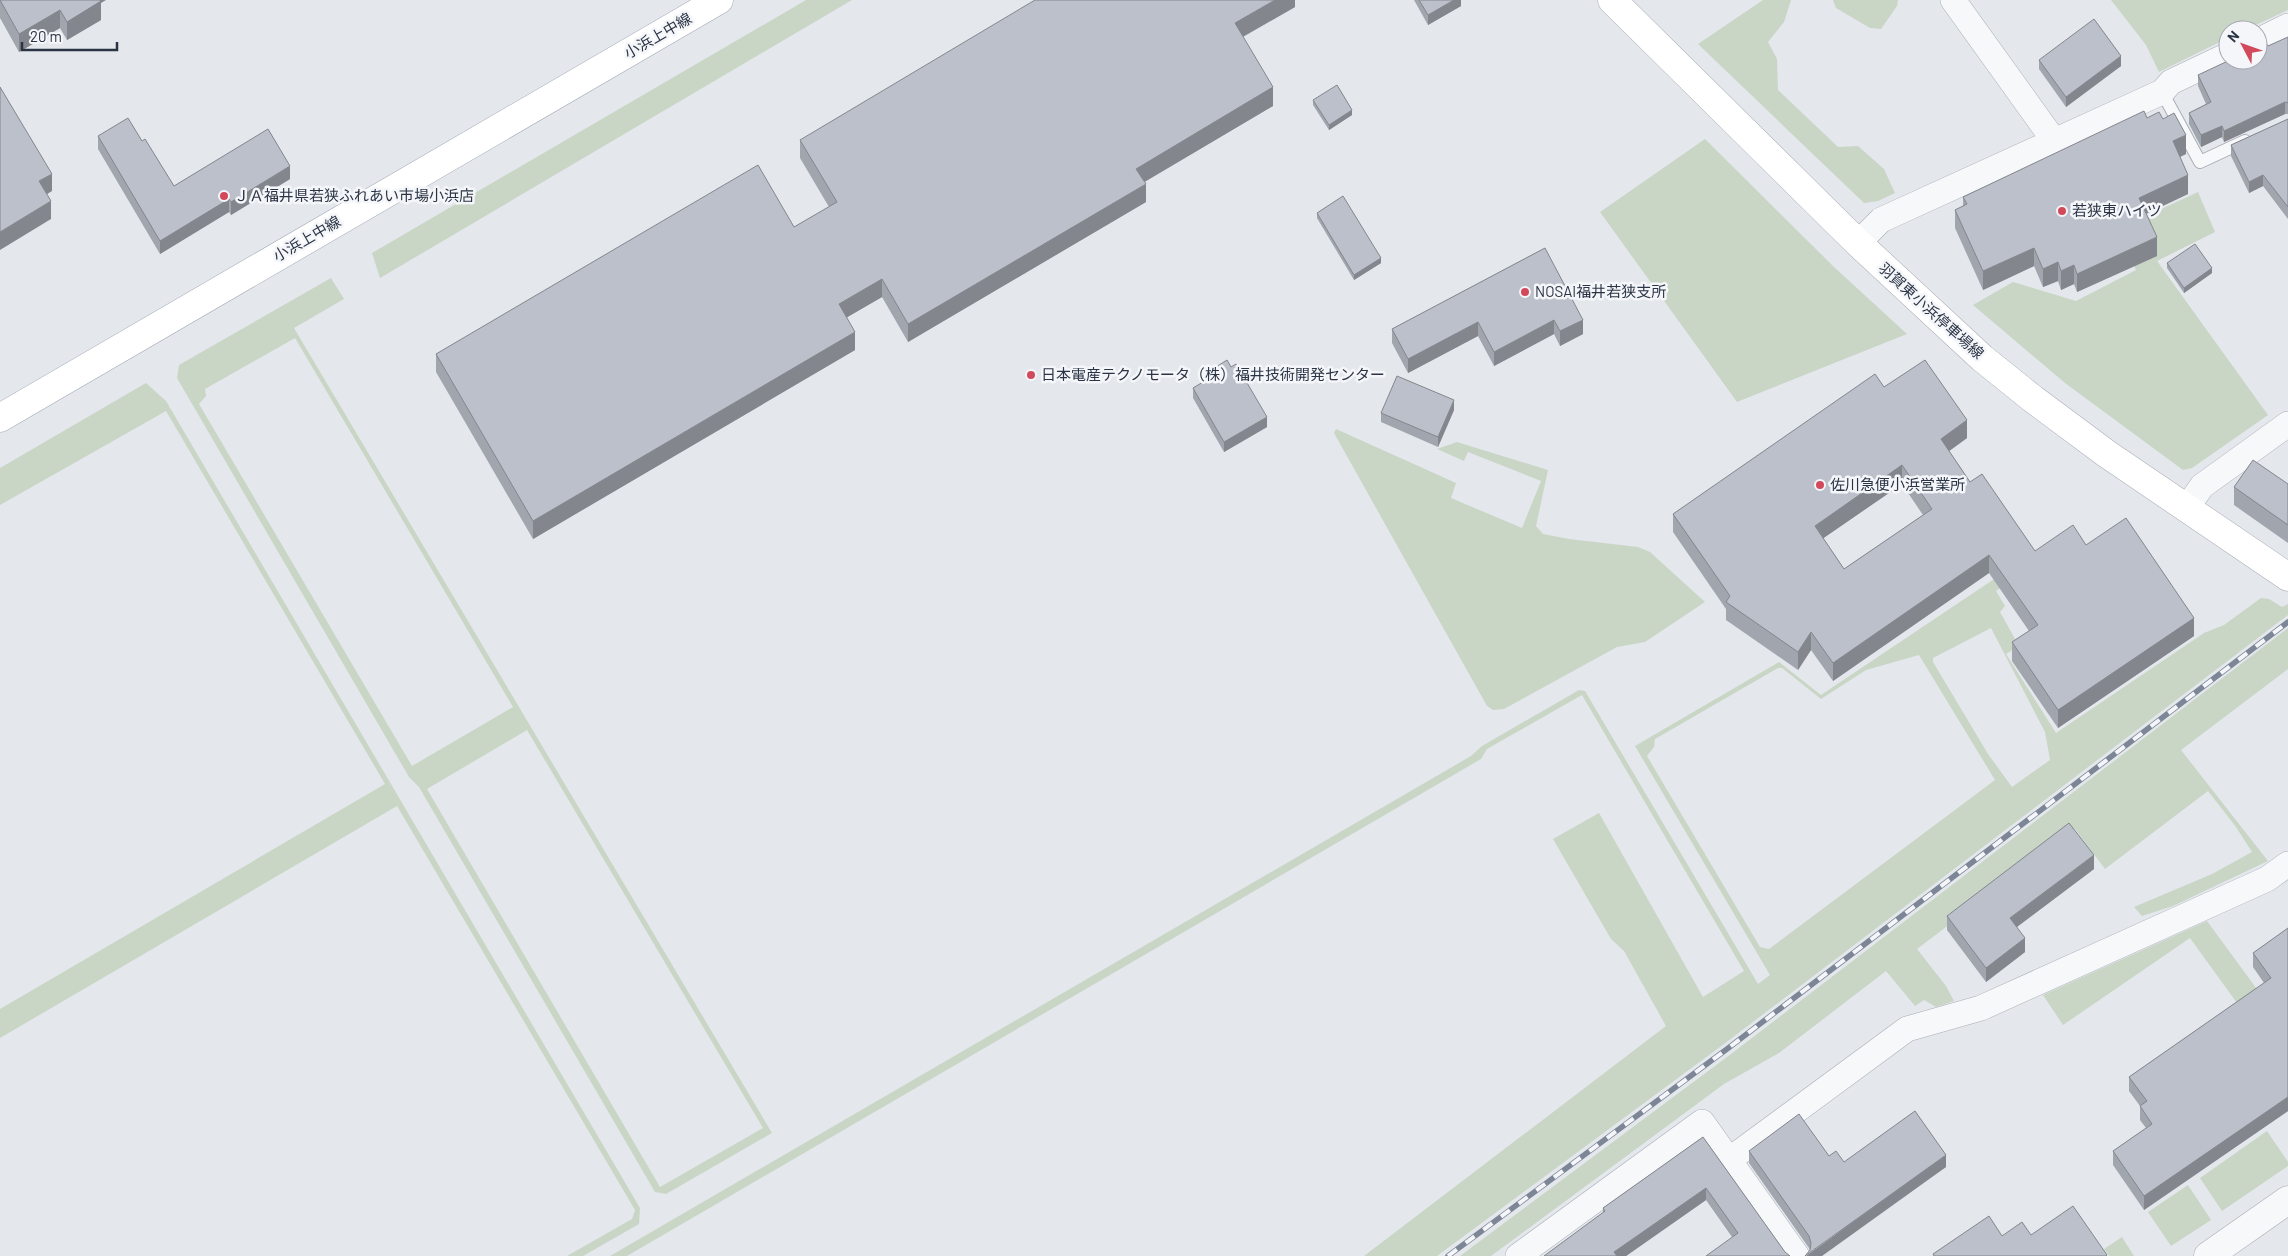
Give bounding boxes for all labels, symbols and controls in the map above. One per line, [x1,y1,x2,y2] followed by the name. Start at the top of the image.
[621,9,694,62] street label: 小浜上中線
[22,20,118,52] scale bar
[2218,20,2268,70] north arrow
[30,27,62,45] text: 20 m
[2223,27,2242,45] text: N
[234,186,474,204] place label: ＪＡ福井県若狭ふれあい市場小浜店
[218,190,230,202] marker: ＪＡ福井県若狭ふれあい市場小浜店
[2072,201,2162,219] place label: 若狭東ハイツ
[2056,205,2068,217] marker: 若狭東ハイツ
[270,212,343,265] street label: 小浜上中線
[1875,258,1988,362] street label: 羽賀東小浜停車場線
[1535,282,1666,300] place label: NOSAI福井若狭支所
[1519,286,1531,298] marker: NOSAI福井若狭支所
[1041,365,1385,383] place label: 日本電産テクノモータ（株）福井技術開発センター
[1025,369,1037,381] marker: 日本電産テクノモータ（株）福井技術開発センター
[1830,475,1965,493] place label: 佐川急便小浜営業所
[1814,479,1826,491] marker: 佐川急便小浜営業所

